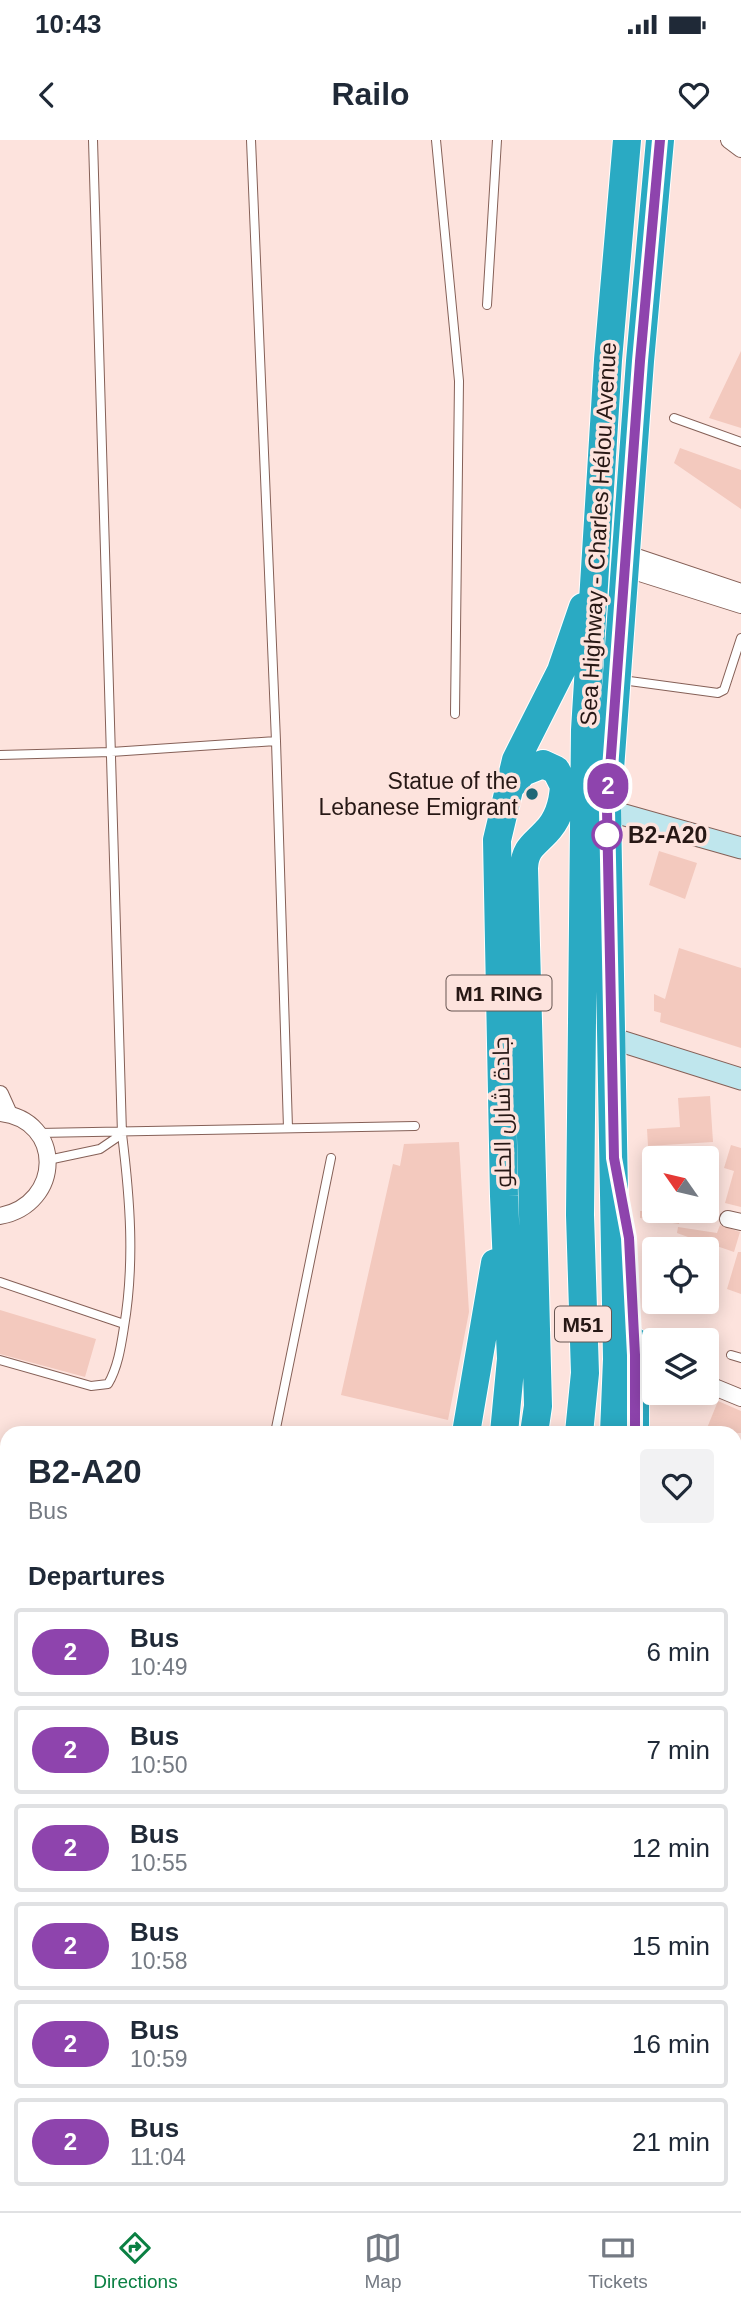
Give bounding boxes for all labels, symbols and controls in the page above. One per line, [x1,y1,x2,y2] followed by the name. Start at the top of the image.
[35,9,102,39] text: 10:43
[28,76,66,114] icon: back
[331,76,410,112] text: Railo
[675,76,713,114] icon: heart
[575,341,621,727] street label: Sea Highway - Charles Hélou Avenue
[585,763,631,809] line badge: 2
[319,768,519,820] place label: Statue of the Lebanese Emigrant
[601,772,615,799] text: 2
[524,786,540,802] marker: Statue of the Lebanese Emigrant
[592,820,622,850] marker: B2-A20
[628,822,707,848] place label: B2-A20
[447,976,552,1010] road number: M1 RING
[488,1036,517,1188] street label: جادة شارل الحلو
[642,1146,719,1223] north arrow
[642,1146,719,1405] map controls
[642,1237,719,1314] button: locate
[555,1306,611,1342] road number: M51
[642,1328,719,1405] button: layers
[640,1449,714,1523] button: heart
[28,1453,142,1490] text: B2-A20
[28,1498,68,1524] text: Bus
[28,1561,165,1591] text: Departures
[130,1623,179,1653] text: Bus
[646,1637,710,1667] text: 6 min
[64,1638,77,1665] text: 2
[130,1654,188,1680] text: 10:49
[130,1721,179,1751] text: Bus
[646,1735,710,1765] text: 7 min
[64,1736,77,1763] text: 2
[130,1752,188,1778] text: 10:50
[130,1819,179,1849] text: Bus
[632,1833,710,1863] text: 12 min
[64,1834,77,1861] text: 2
[130,1850,188,1876] text: 10:55
[130,1917,179,1947] text: Bus
[632,1931,710,1961] text: 15 min
[64,1932,77,1959] text: 2
[130,1948,188,1974] text: 10:58
[130,2015,179,2045] text: Bus
[632,2029,710,2059] text: 16 min
[64,2030,77,2057] text: 2
[130,2046,188,2072] text: 10:59
[130,2113,179,2143] text: Bus
[632,2127,710,2157] text: 21 min
[64,2128,77,2155] text: 2
[130,2144,186,2170] text: 11:04
[93,2229,178,2293] tab: Directions
[364,2229,402,2293] tab: Map
[588,2229,648,2293] tab: Tickets

